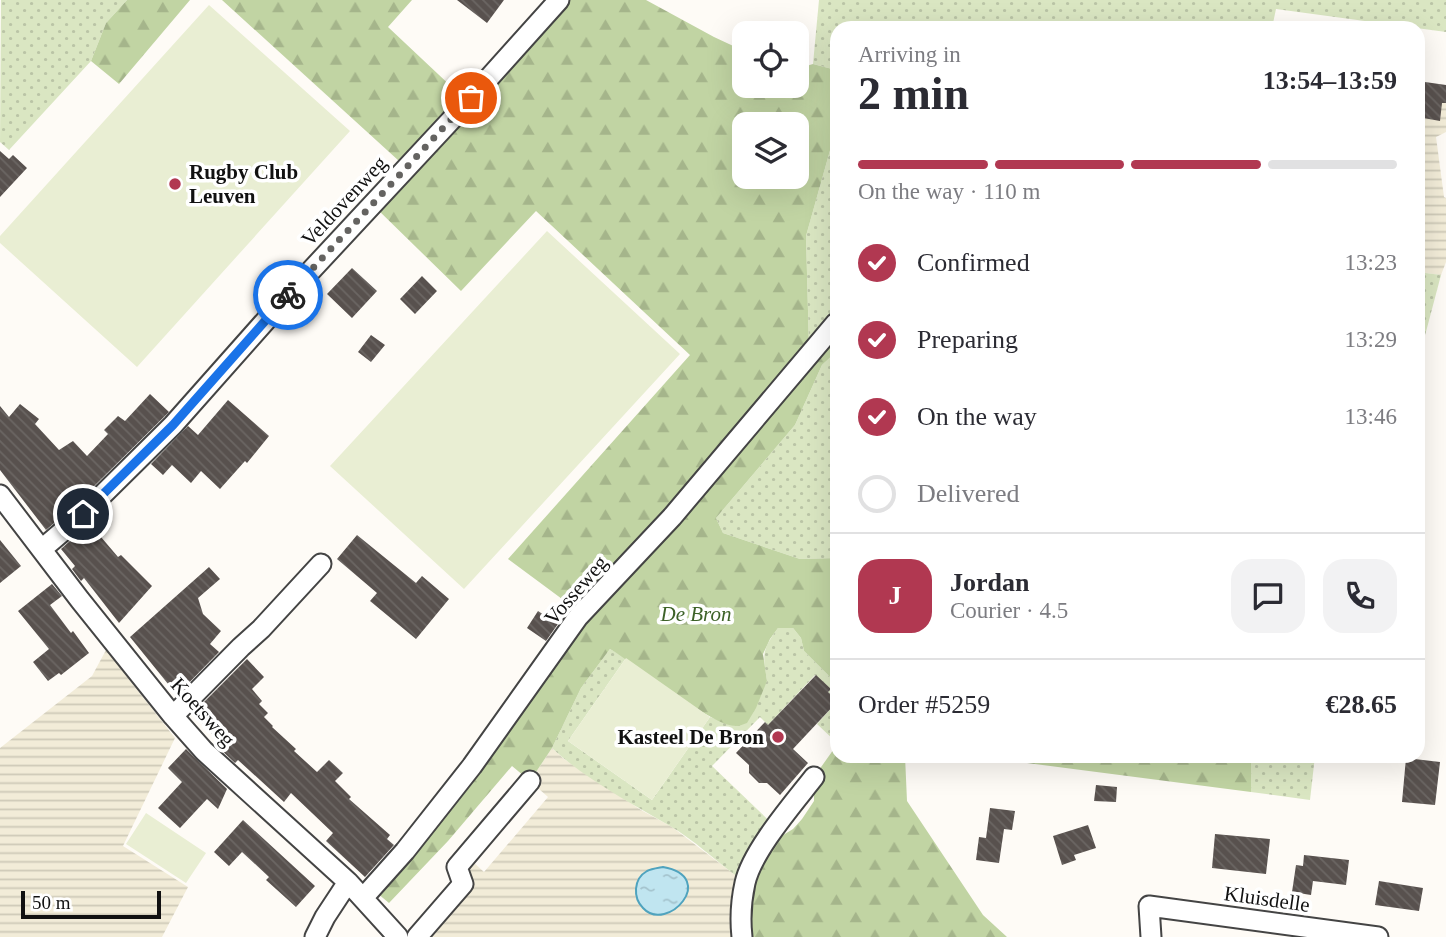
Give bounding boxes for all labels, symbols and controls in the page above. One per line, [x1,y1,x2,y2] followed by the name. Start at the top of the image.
[732,21,809,189] map controls
[732,21,809,98] button: locate
[858,42,961,67] text: Arriving in
[1263,66,1397,95] text: 13:54–13:59
[441,68,501,128] pin
[858,68,969,119] text: 2 min
[452,79,490,117] icon: bag
[732,112,809,189] button: layers
[296,151,392,251] street label: Veldovenweg
[189,160,298,208] place label: Rugby Club Leuven
[167,176,183,192] marker: Rugby Club Leuven
[858,179,1040,204] text: On the way · 110 m
[858,244,896,282] icon: check
[917,248,1030,277] text: Confirmed
[1345,250,1397,275] text: 13:23
[253,260,323,330] courier
[269,276,307,314] icon: bike
[858,321,896,359] icon: check
[917,325,1018,354] text: Preparing
[1345,327,1397,352] text: 13:29
[858,398,896,436] icon: check
[917,402,1037,431] text: On the way
[1345,404,1397,429] text: 13:46
[917,479,1020,508] text: Delivered
[53,484,113,544] pin
[64,495,102,533] icon: home
[540,550,613,629] street label: Vosseweg
[1231,559,1305,633] button: chat
[1323,559,1397,633] button: phone
[950,568,1029,597] text: Jordan
[889,581,902,610] text: J
[950,598,1068,623] text: Courier · 4.5
[660,602,731,626] park label: De Bron
[166,673,240,752] street label: Koetsweg
[858,690,990,719] text: Order #5259
[1326,690,1397,719] text: €28.65
[617,725,764,749] place label: Kasteel De Bron
[770,729,786,745] marker: Kasteel De Bron
[1223,881,1311,917] street label: Kluisdelle
[21,888,161,920] scale bar
[32,892,71,913] text: 50 m

